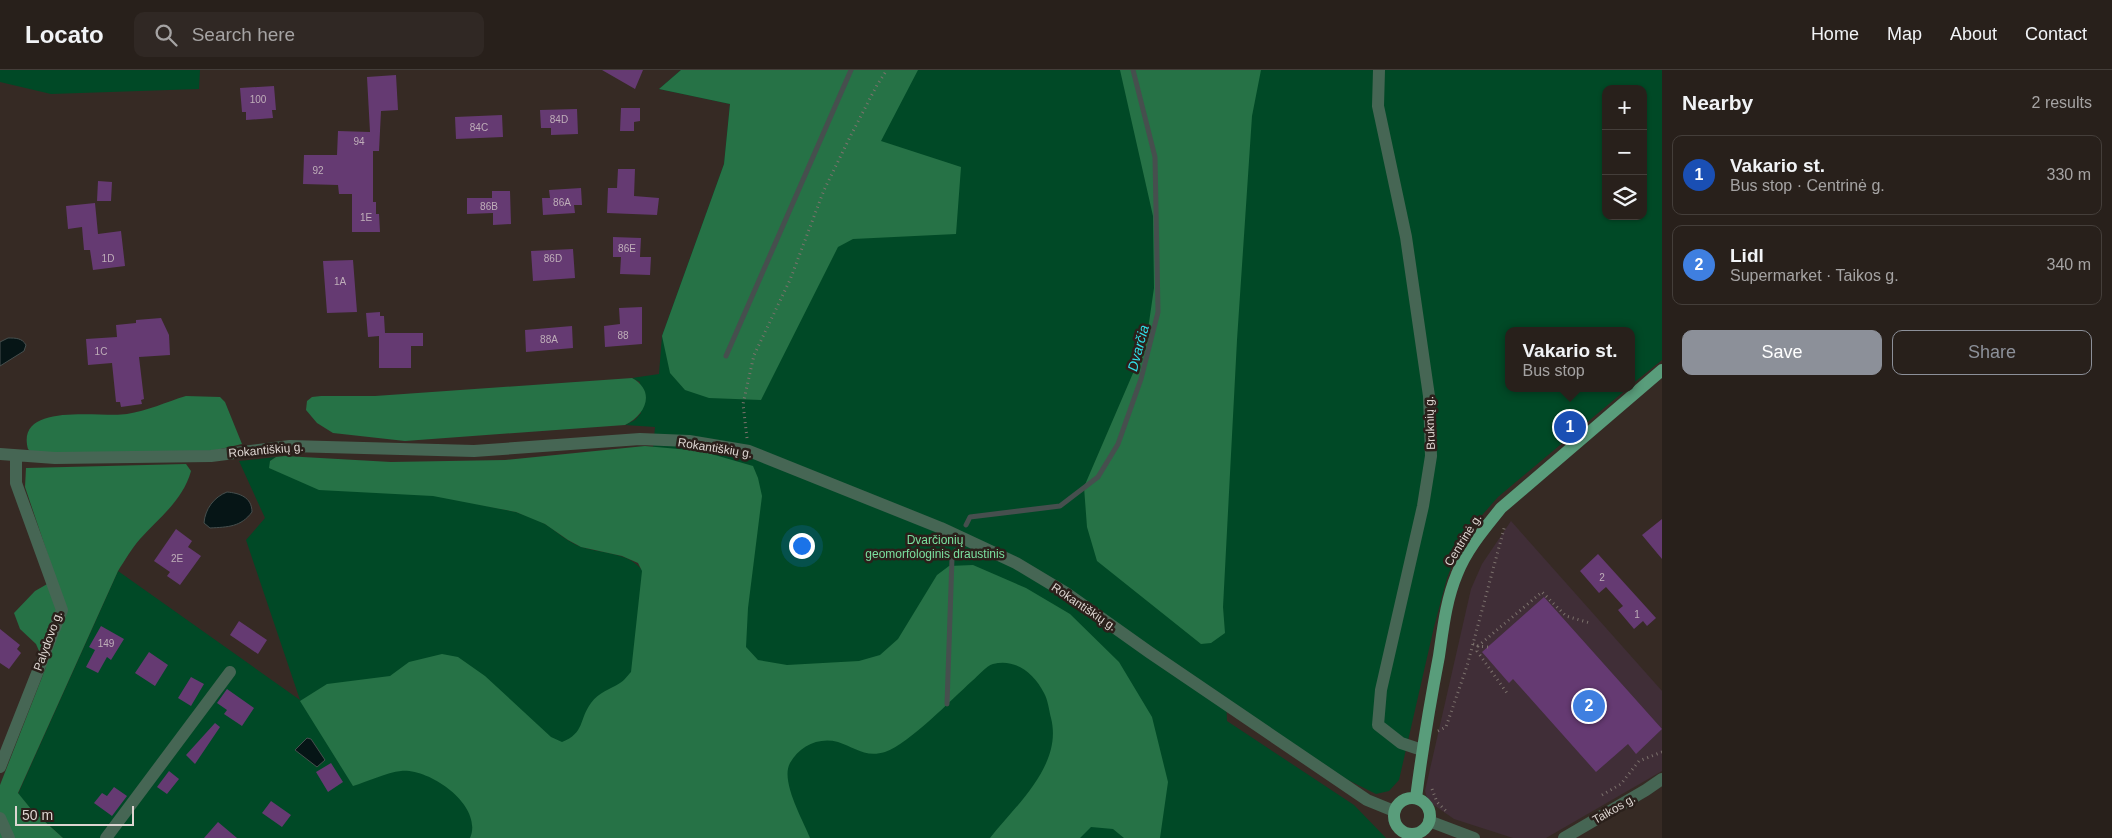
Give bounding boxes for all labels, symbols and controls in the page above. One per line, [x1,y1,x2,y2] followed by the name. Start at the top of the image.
[134,12,484,57] search box
[25,21,104,48] text: Locato
[152,21,180,49] icon: search
[192,24,295,45] text: Search here
[1811,24,1859,44] text: Home
[1887,24,1922,44] text: Map
[1950,24,1997,44] text: About
[2025,24,2087,44] text: Contact
[1602,85,1647,220] map controls
[1602,85,1647,130] button: +
[1682,91,1753,114] text: Nearby
[250,94,267,105] house number: 100
[2032,94,2092,111] text: 2 results
[550,114,568,125] house number: 84D
[470,122,488,133] house number: 84C
[1602,130,1647,175] button: −
[353,136,365,147] house number: 94
[1730,155,1825,176] text: Vakario st.
[312,165,324,176] house number: 92
[1695,166,1703,183] text: 1
[2047,166,2091,183] text: 330 m
[1602,175,1647,220] button: layers
[1730,177,1885,194] text: Bus stop · Centrinė g.
[553,197,571,208] house number: 86A
[480,201,498,212] house number: 86B
[360,212,372,223] house number: 1E
[618,243,636,254] house number: 86E
[1730,245,1764,266] text: Lidl
[102,253,114,264] house number: 1D
[544,253,562,264] house number: 86D
[1695,256,1703,273] text: 2
[2047,256,2091,273] text: 340 m
[1730,267,1899,284] text: Supermarket · Taikos g.
[334,276,346,287] house number: 1A
[1124,323,1152,373] water label: Dvarčia
[1505,327,1635,392] popup
[617,330,629,341] house number: 88
[1682,330,1882,375] button: Save
[1892,330,2092,375] button: Share
[540,334,558,345] house number: 88A
[1522,340,1618,361] text: Vakario st.
[95,346,107,357] house number: 1C
[1522,362,1585,379] text: Bus stop
[1422,396,1438,450] street label: Bruknių g.
[1554,408,1586,446] pin: 1
[677,435,753,461] street label: Rokantiškių g.
[228,440,304,460] street label: Rokantiškių g.
[1442,511,1484,569] street label: Centrinė g.
[789,533,815,559] your location
[865,533,1005,561] park label: Dvarčionių geomorfologinis draustinis
[171,553,183,564] house number: 2E
[1599,572,1605,583] house number: 2
[1049,580,1119,634] street label: Rokantiškių g.
[31,609,65,673] street label: Palydovo g.
[1634,609,1640,620] house number: 1
[98,638,115,649] house number: 149
[1573,687,1605,725] pin: 2
[1590,791,1638,827] street label: Taikos g.
[15,803,134,826] scale bar
[22,807,53,823] text: 50 m

